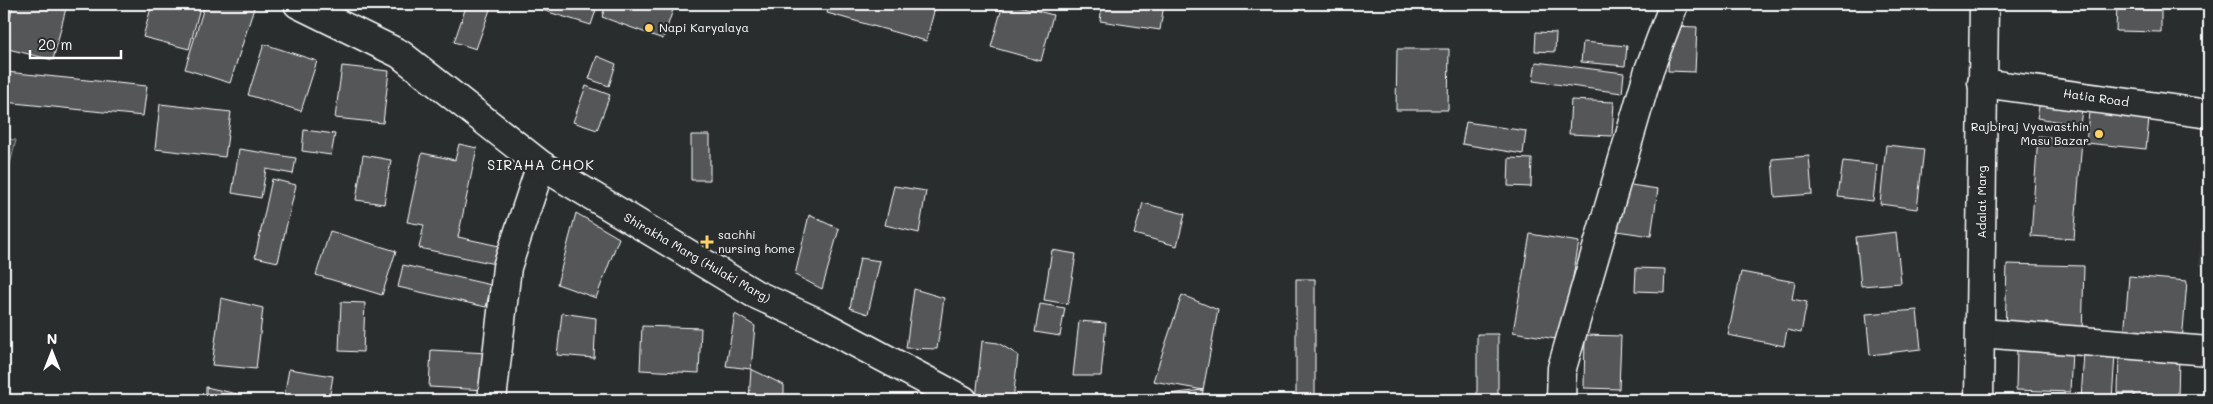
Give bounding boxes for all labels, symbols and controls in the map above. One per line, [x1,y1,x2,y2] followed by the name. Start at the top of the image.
[659,19,749,35] place label: Napi Karyalaya
[643,22,655,34] marker: Napi Karyalaya
[30,28,121,60] scale bar
[38,34,72,54] text: 20 m
[2062,84,2130,110] street label: Hatia Road
[1971,118,2089,148] place label: Rajbiraj Vyawasthin Masu Bazar
[2093,128,2105,140] marker: Rajbiraj Vyawasthin Masu Bazar
[487,155,595,174] district label: SIRAHA CHOK
[1973,165,1989,239] street label: Adalat Marg
[621,209,774,306] street label: Shirakha Marg (Hulaki Marg)
[718,226,795,256] place label: sachhi nursing home
[700,235,714,249] marker: sachhi nursing home
[28,326,78,376] north arrow
[47,329,57,348] text: N

